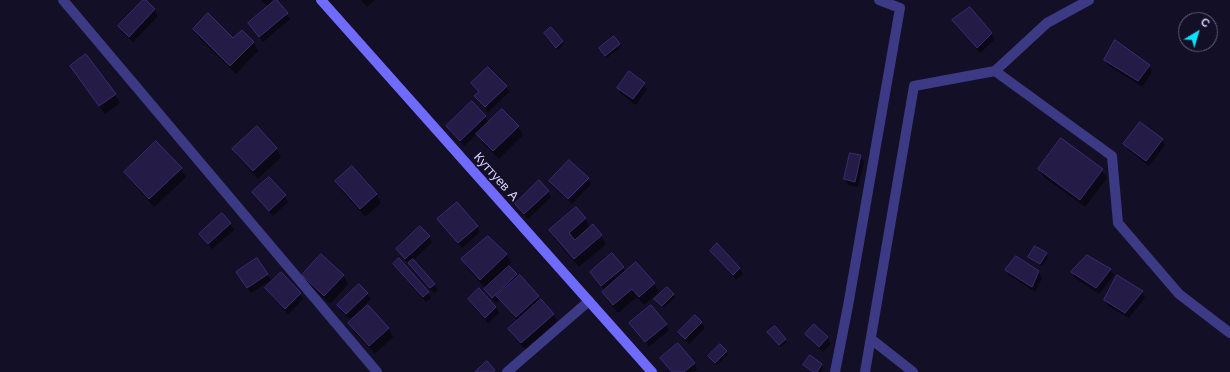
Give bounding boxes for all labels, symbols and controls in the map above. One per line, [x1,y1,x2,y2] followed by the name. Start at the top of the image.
[1178,12,1218,52] north arrow
[1198,15,1212,31] text: С
[470,150,522,204] street label: Куттуев А

